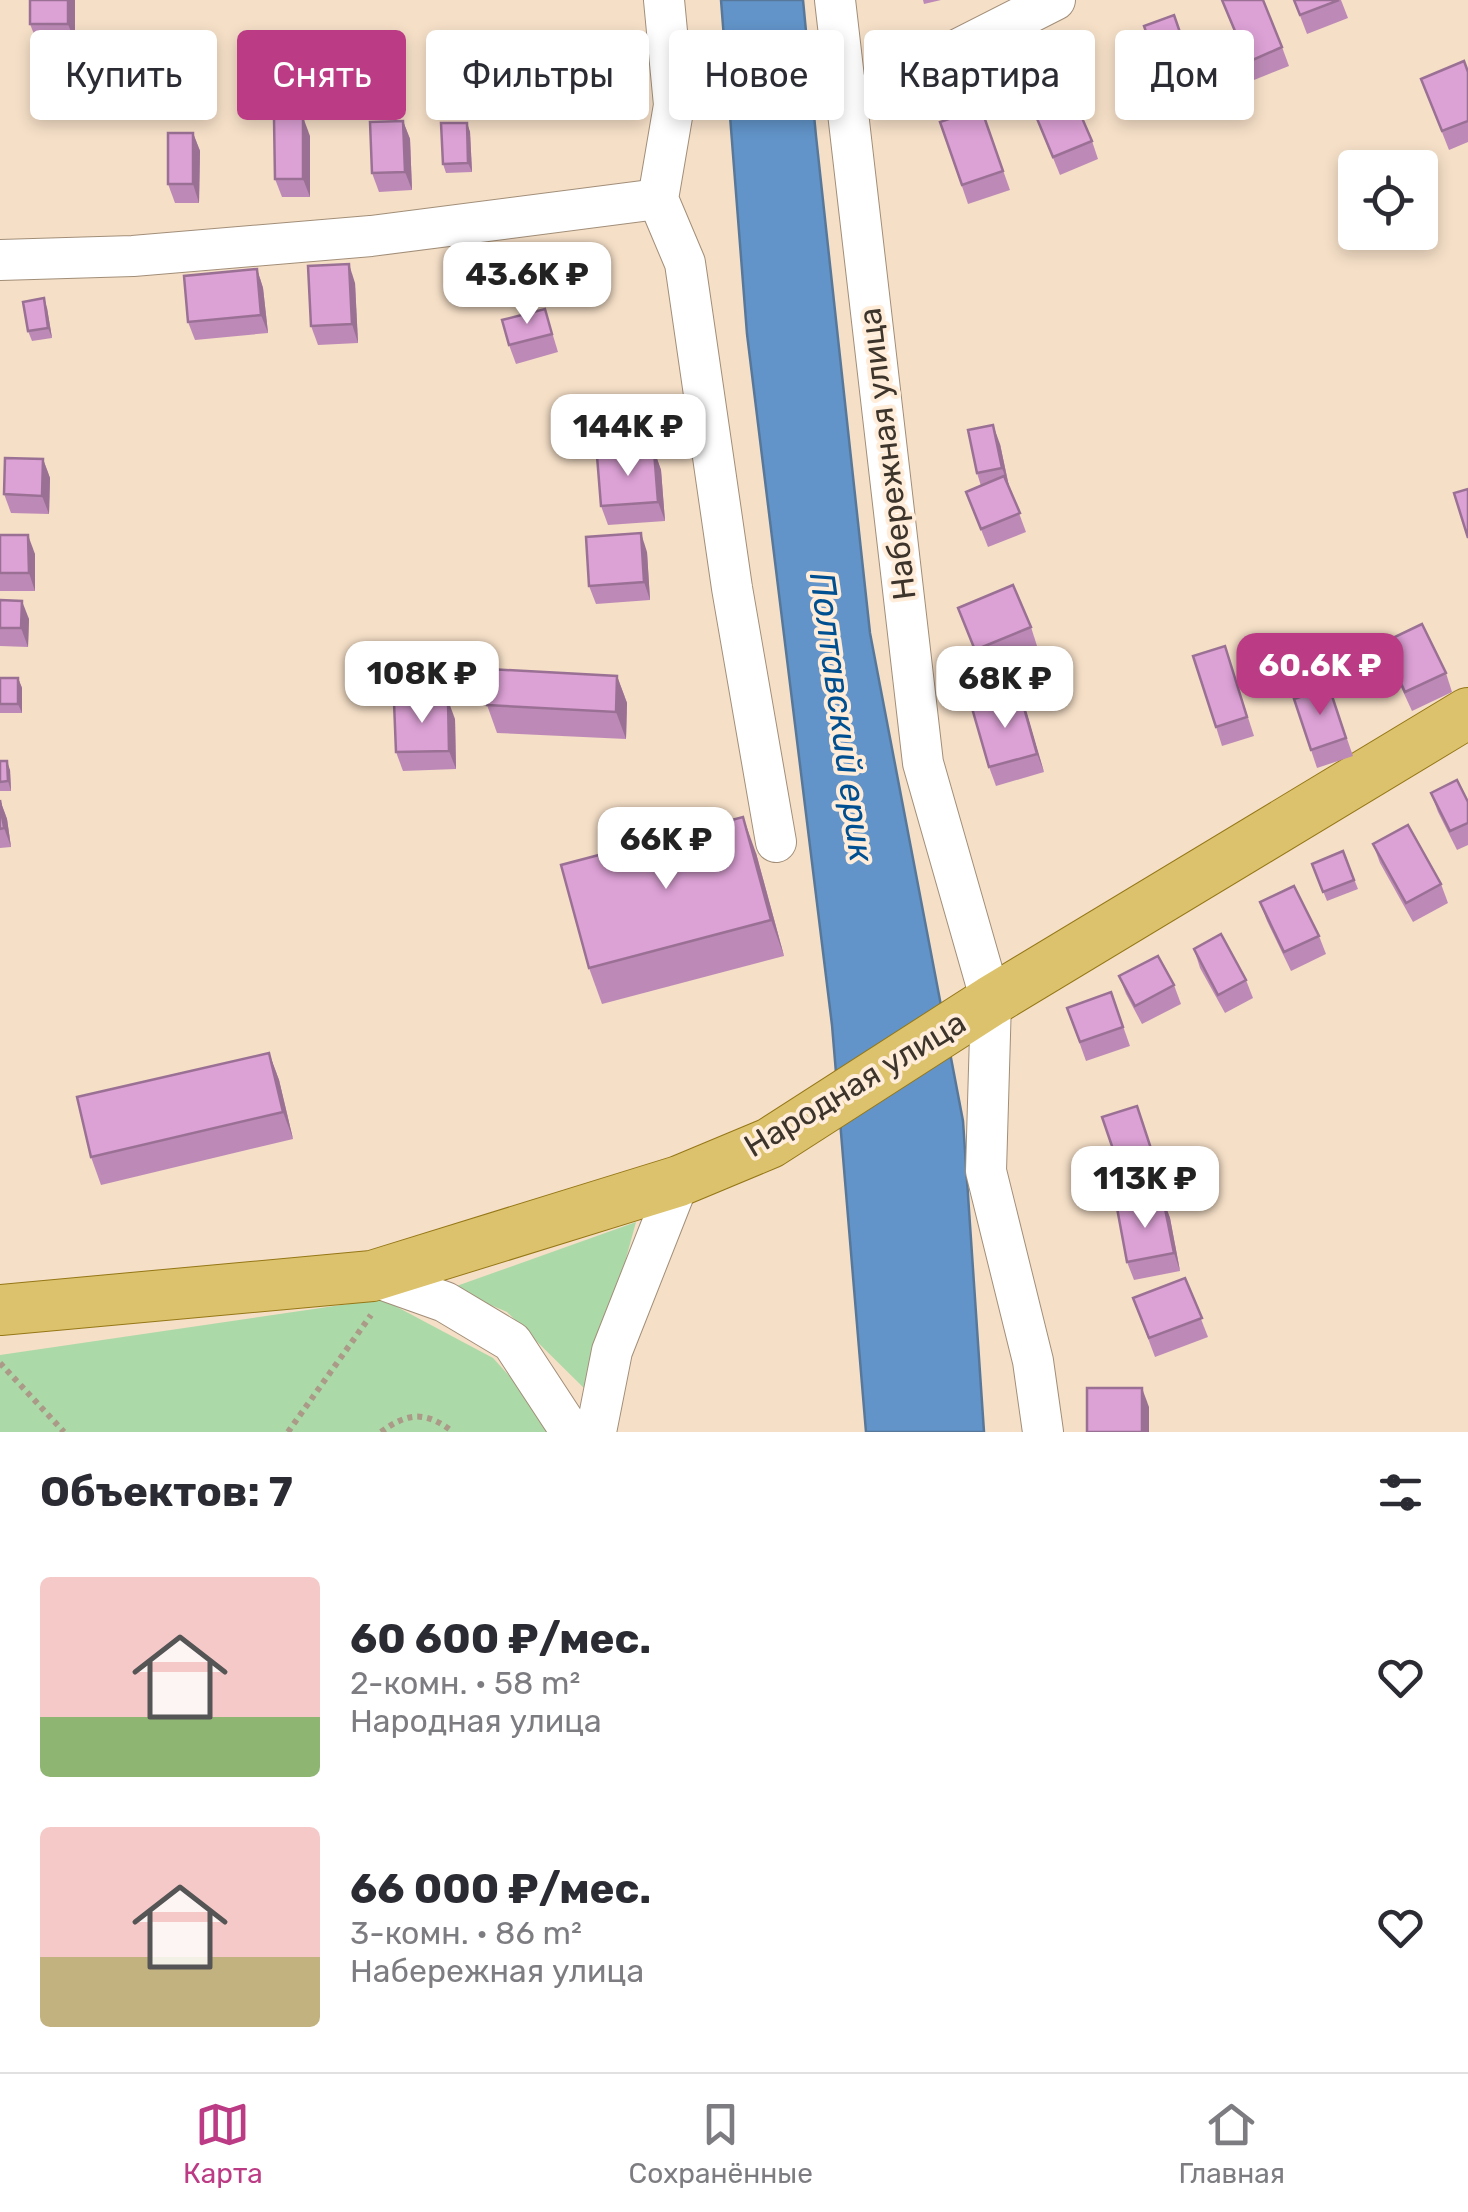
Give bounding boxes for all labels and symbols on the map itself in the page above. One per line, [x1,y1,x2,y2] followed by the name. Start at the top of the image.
[435,242,619,327] pin: 43.6K ₽
[850,306,924,602] street label: Набережная улица
[547,394,709,479] pin: 144K ₽
[801,570,883,865] water label: Полтавский ерик
[1228,633,1412,718] pin: 60.6K ₽
[341,641,503,726] pin: 108K ₽
[935,646,1075,731] pin: 68K ₽
[596,807,736,892] pin: 66K ₽
[737,1003,973,1165] street label: Народная улица
[1064,1146,1226,1231] pin: 113K ₽

